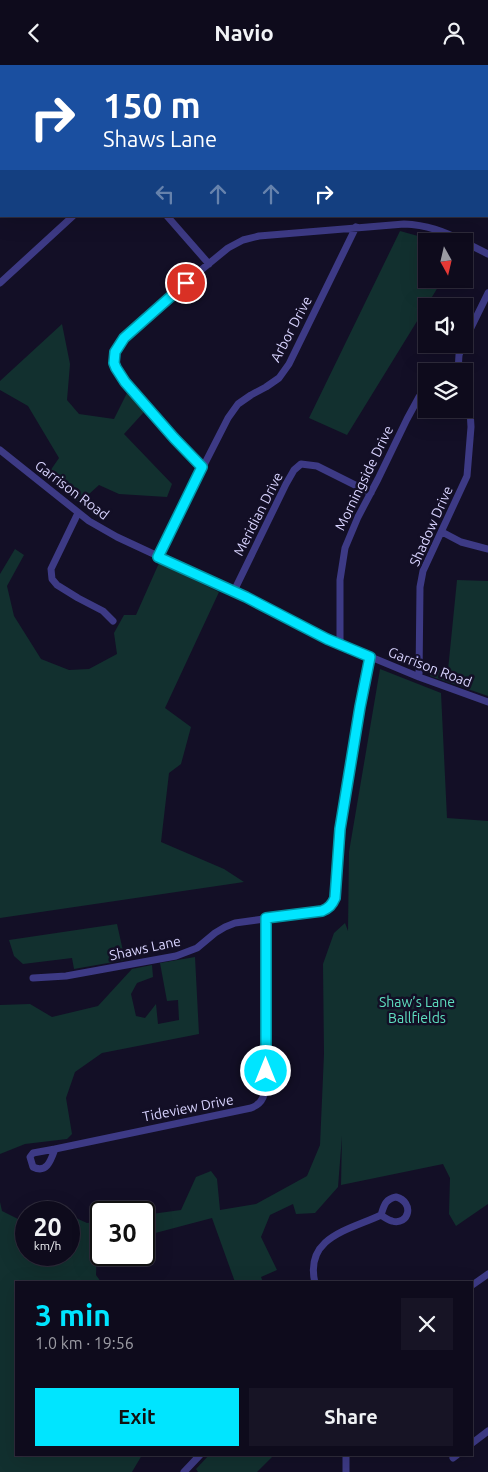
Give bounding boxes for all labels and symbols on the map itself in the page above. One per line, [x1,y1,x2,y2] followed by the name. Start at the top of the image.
[418,233,472,287] north arrow
[165,262,207,304] pin
[267,293,315,365] street label: Arbor Drive
[332,423,396,533] street label: Morningside Drive
[32,457,112,523] street label: Garrison Road
[230,470,286,558] street label: Meridian Drive
[406,483,456,569] street label: Shadow Drive
[386,644,474,690] street label: Garrison Road
[108,933,182,963] street label: Shaws Lane
[379,994,455,1026] park label: Shaw’s Lane Ballfields
[239,1044,291,1096] position arrow
[141,1091,235,1125] street label: Tideview Drive
[90,1201,155,1266] speed limit sign: 30

